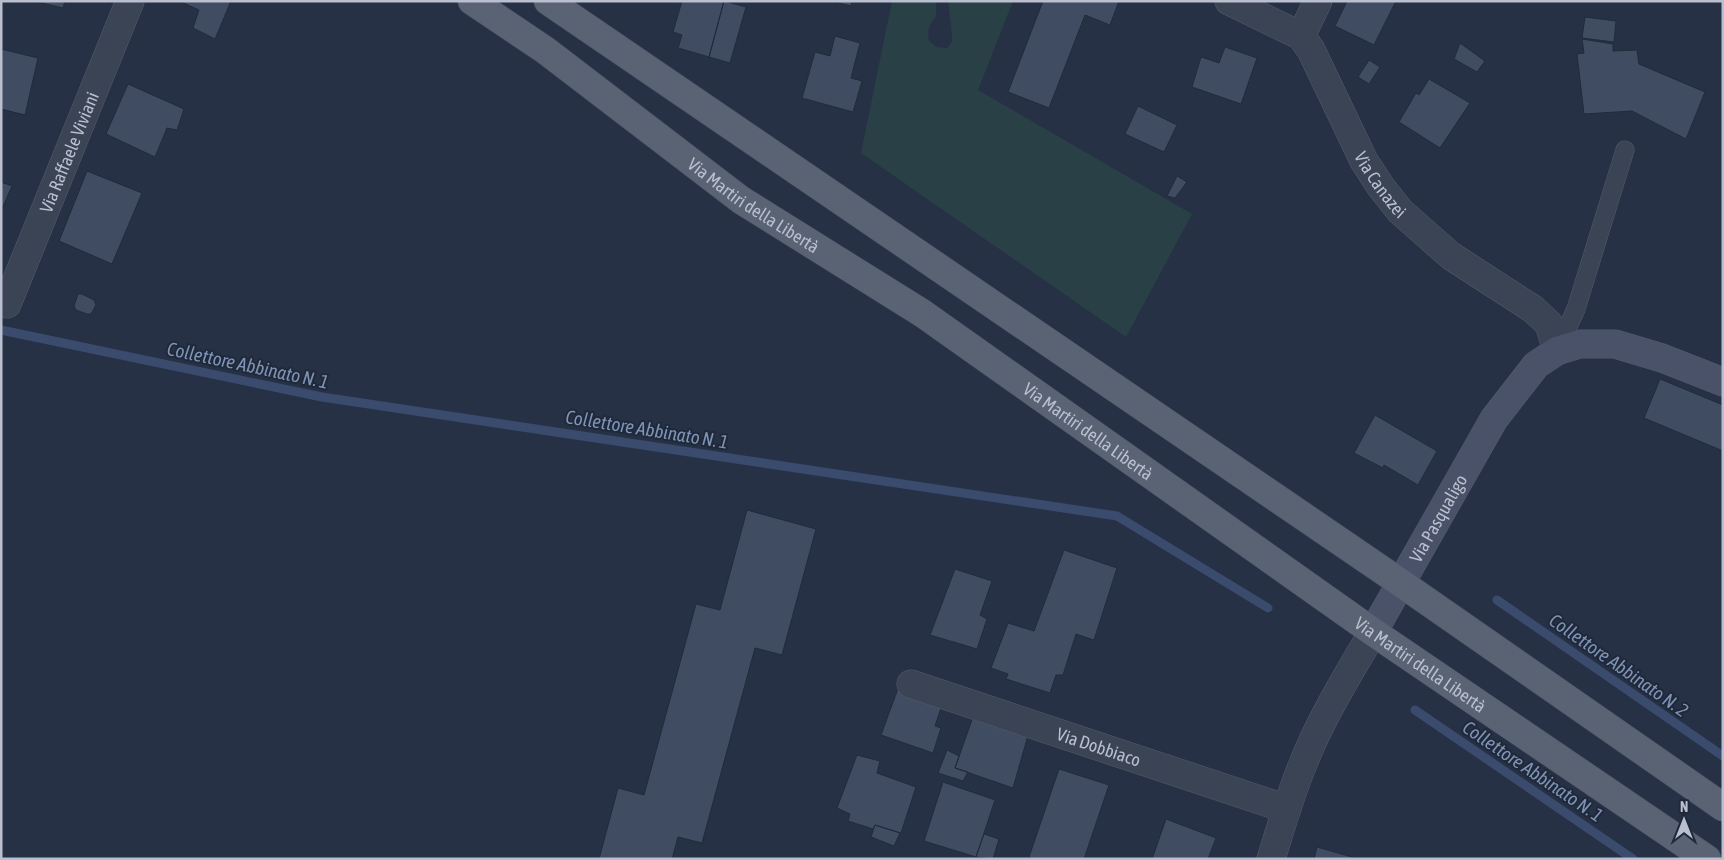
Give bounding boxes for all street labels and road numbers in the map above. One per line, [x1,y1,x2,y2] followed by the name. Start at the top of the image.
[35,89,103,216] street label: Via Raffaele Viviani
[1351,148,1411,222] street label: Via Canazei
[684,153,823,257] street label: Via Martiri della Libertà
[1019,378,1158,484] street label: Via Martiri della Libertà
[1405,471,1471,566] street label: Via Pasqualigo
[1351,612,1490,716] street label: Via Martiri della Libertà
[1054,723,1144,770] street label: Via Dobbiaco

